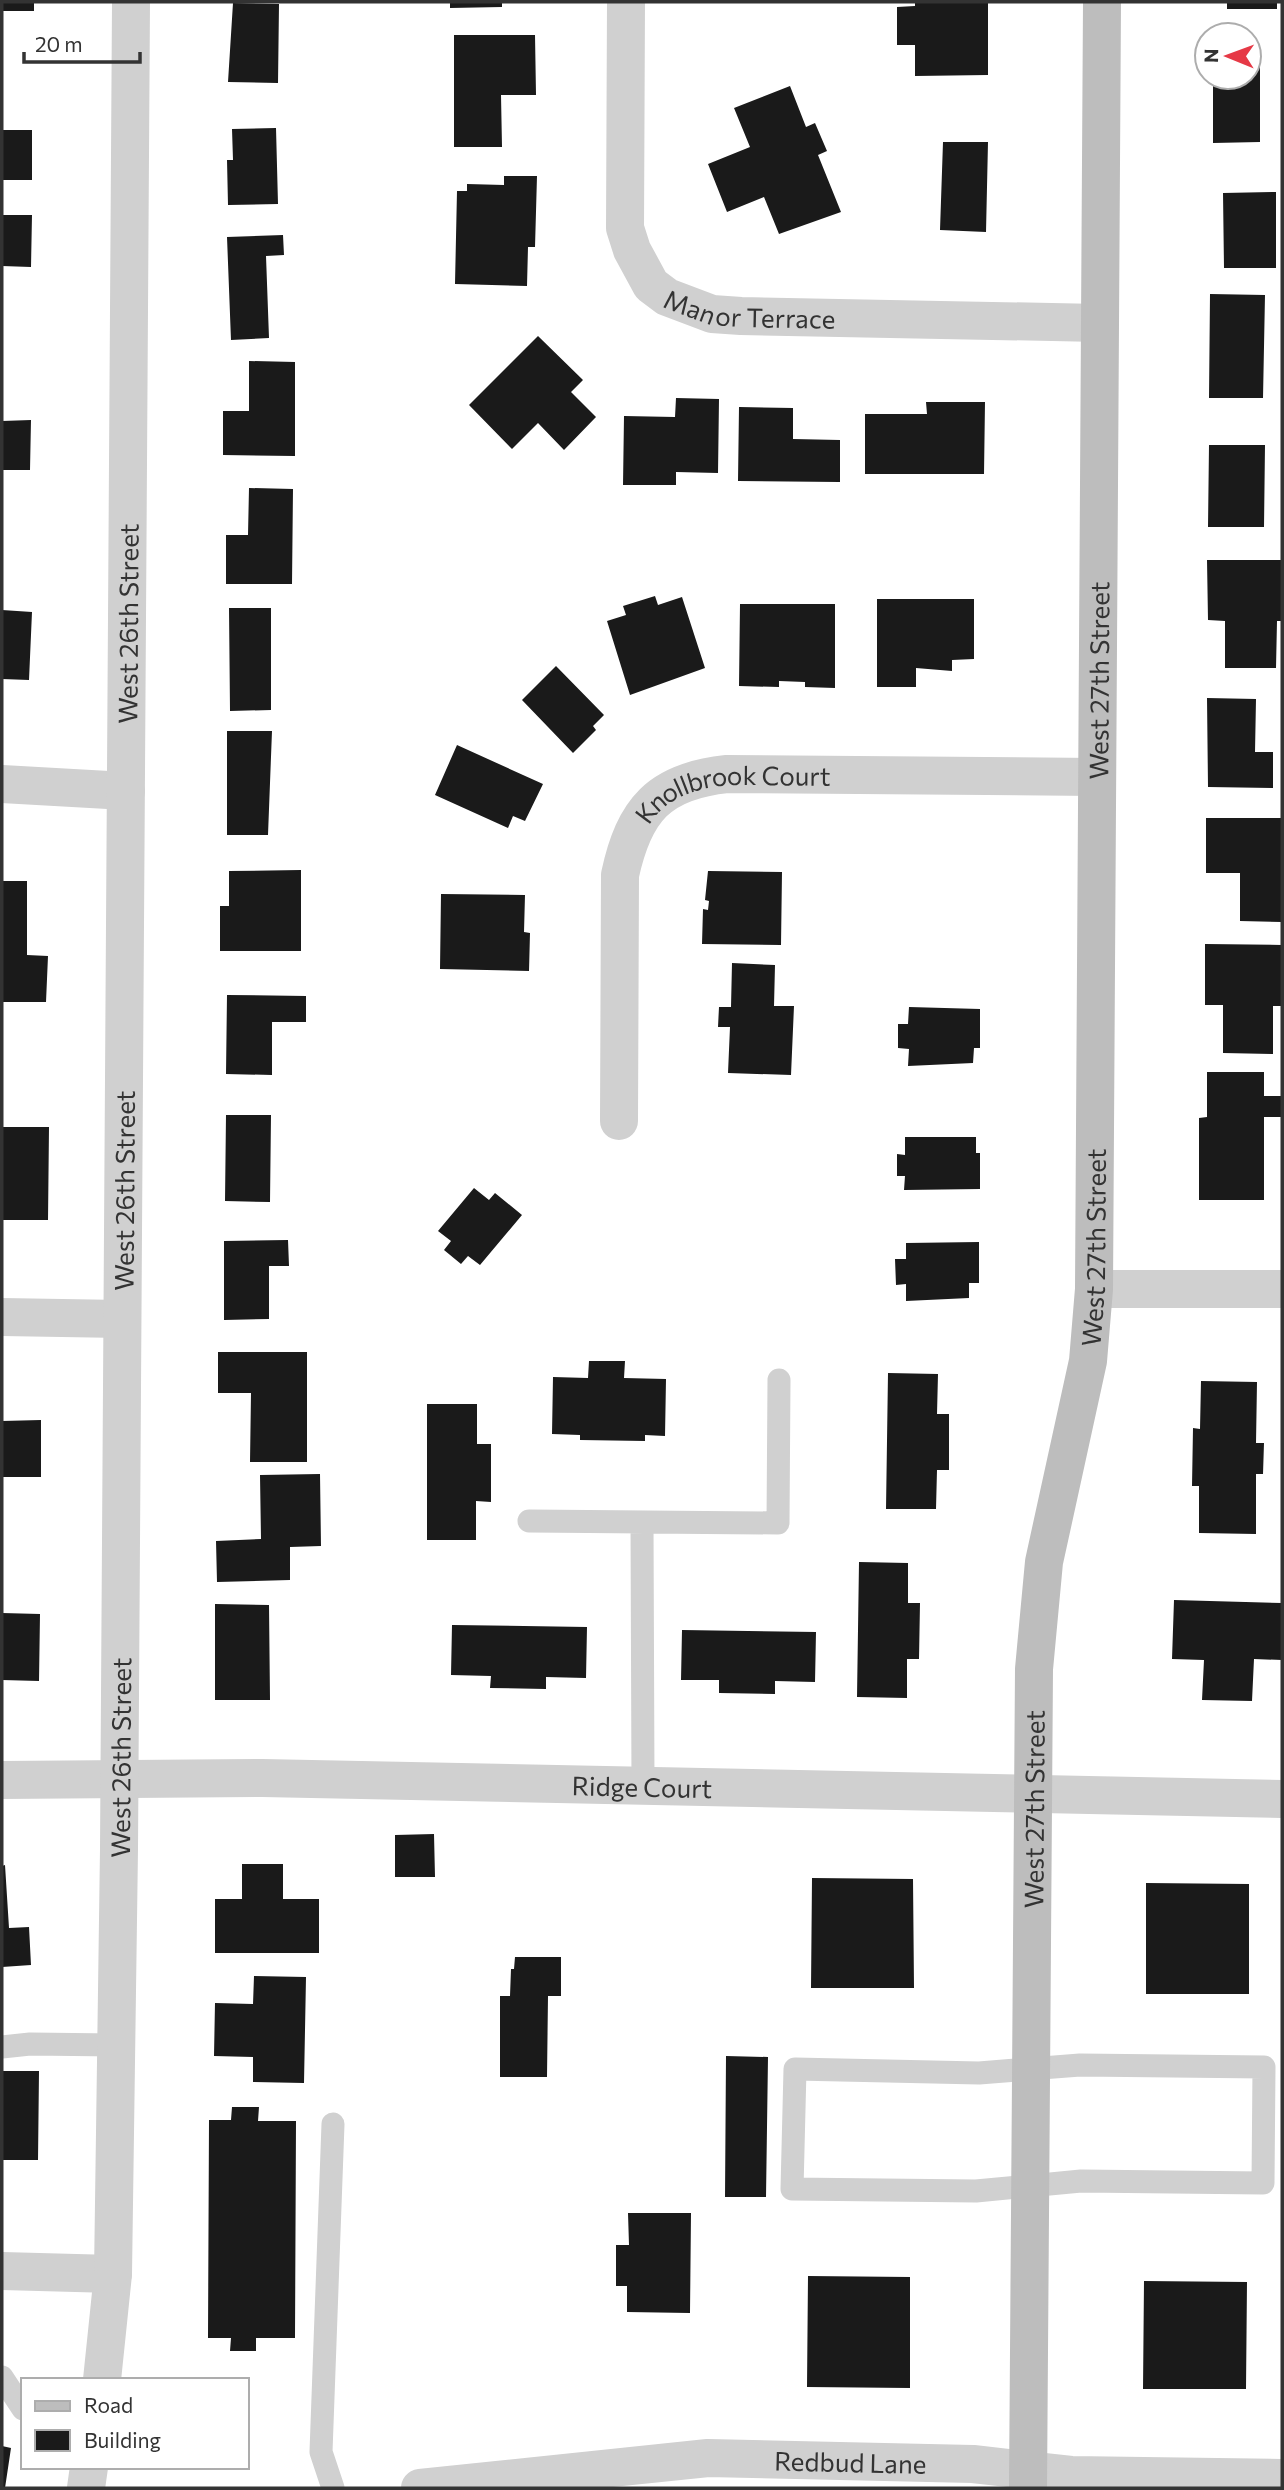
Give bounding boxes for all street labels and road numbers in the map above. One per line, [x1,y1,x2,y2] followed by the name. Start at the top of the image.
[660,282,836,333] street label: Manor Terrace
[111,523,143,724] street label: West 26th Street
[1082,581,1114,780] street label: West 27th Street
[627,758,831,829] street label: Knollbrook Court
[107,1090,139,1291] street label: West 26th Street
[1074,1148,1110,1348] street label: West 27th Street
[103,1657,136,1858] street label: West 26th Street
[1017,1710,1049,1908] street label: West 27th Street
[571,1769,713,1803] street label: Ridge Court
[774,2444,927,2478] street label: Redbud Lane

